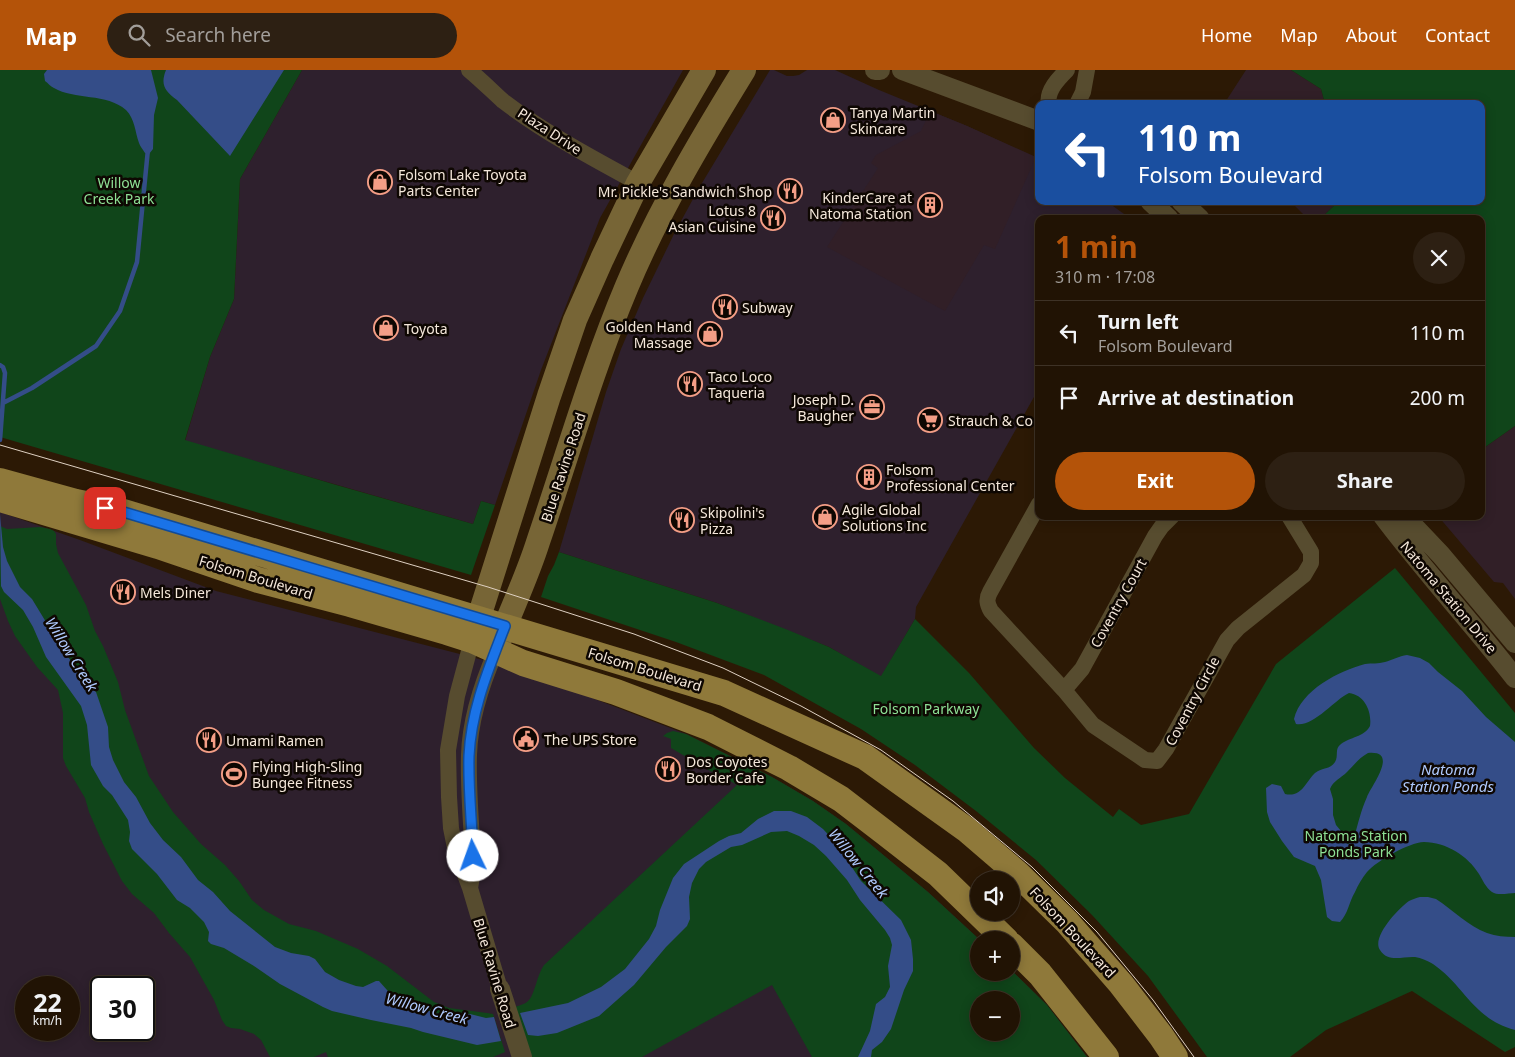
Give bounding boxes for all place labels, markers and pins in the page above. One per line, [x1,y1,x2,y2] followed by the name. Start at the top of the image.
[850,103,935,138] place label: Tanya Martin Skincare
[820,107,846,133] shop icon: Tanya Martin Skincare
[398,165,527,200] place label: Folsom Lake Toyota Parts Center
[367,169,393,195] shop icon: Folsom Lake Toyota Parts Center
[777,178,803,204] restaurant icon: Mr. Pickle's Sandwich Shop
[598,182,772,201] place label: Mr. Pickle's Sandwich Shop
[809,188,912,223] place label: KinderCare at Natoma Station
[917,192,943,218] building icon: KinderCare at Natoma Station
[669,201,756,236] place label: Lotus 8 Asian Cuisine
[760,205,786,231] restaurant icon: Lotus 8 Asian Cuisine
[712,294,738,320] restaurant icon: Subway
[742,298,794,317] place label: Subway
[373,315,399,341] shop icon: Toyota
[605,317,692,352] place label: Golden Hand Massage
[404,319,448,338] place label: Toyota
[697,321,723,347] shop icon: Golden Hand Massage
[708,367,772,402] place label: Taco Loco Taqueria
[677,371,703,397] restaurant icon: Taco Loco Taqueria
[791,390,854,425] place label: Joseph D. Baugher
[859,394,885,420] office icon: Joseph D. Baugher
[917,407,943,433] supermarket icon: Strauch & Co
[948,411,1033,430] place label: Strauch & Co
[886,460,1015,495] place label: Folsom Professional Center
[856,464,882,490] building icon: Folsom Professional Center
[84,487,126,529] pin
[842,500,927,535] place label: Agile Global Solutions Inc
[700,503,765,538] place label: Skipolini's Pizza
[812,504,838,530] shop icon: Agile Global Solutions Inc
[669,507,695,533] restaurant icon: Skipolini's Pizza
[110,579,136,605] restaurant icon: Mels Diner
[140,583,211,602] place label: Mels Diner
[513,726,539,752] public building icon: The UPS Store
[196,727,222,753] restaurant icon: Umami Ramen
[544,730,637,749] place label: The UPS Store
[226,731,324,750] place label: Umami Ramen
[686,752,768,787] place label: Dos Coyotes Border Cafe
[655,756,681,782] restaurant icon: Dos Coyotes Border Cafe
[252,757,362,792] place label: Flying High-Sling Bungee Fitness
[221,761,247,787] sports icon: Flying High-Sling Bungee Fitness

